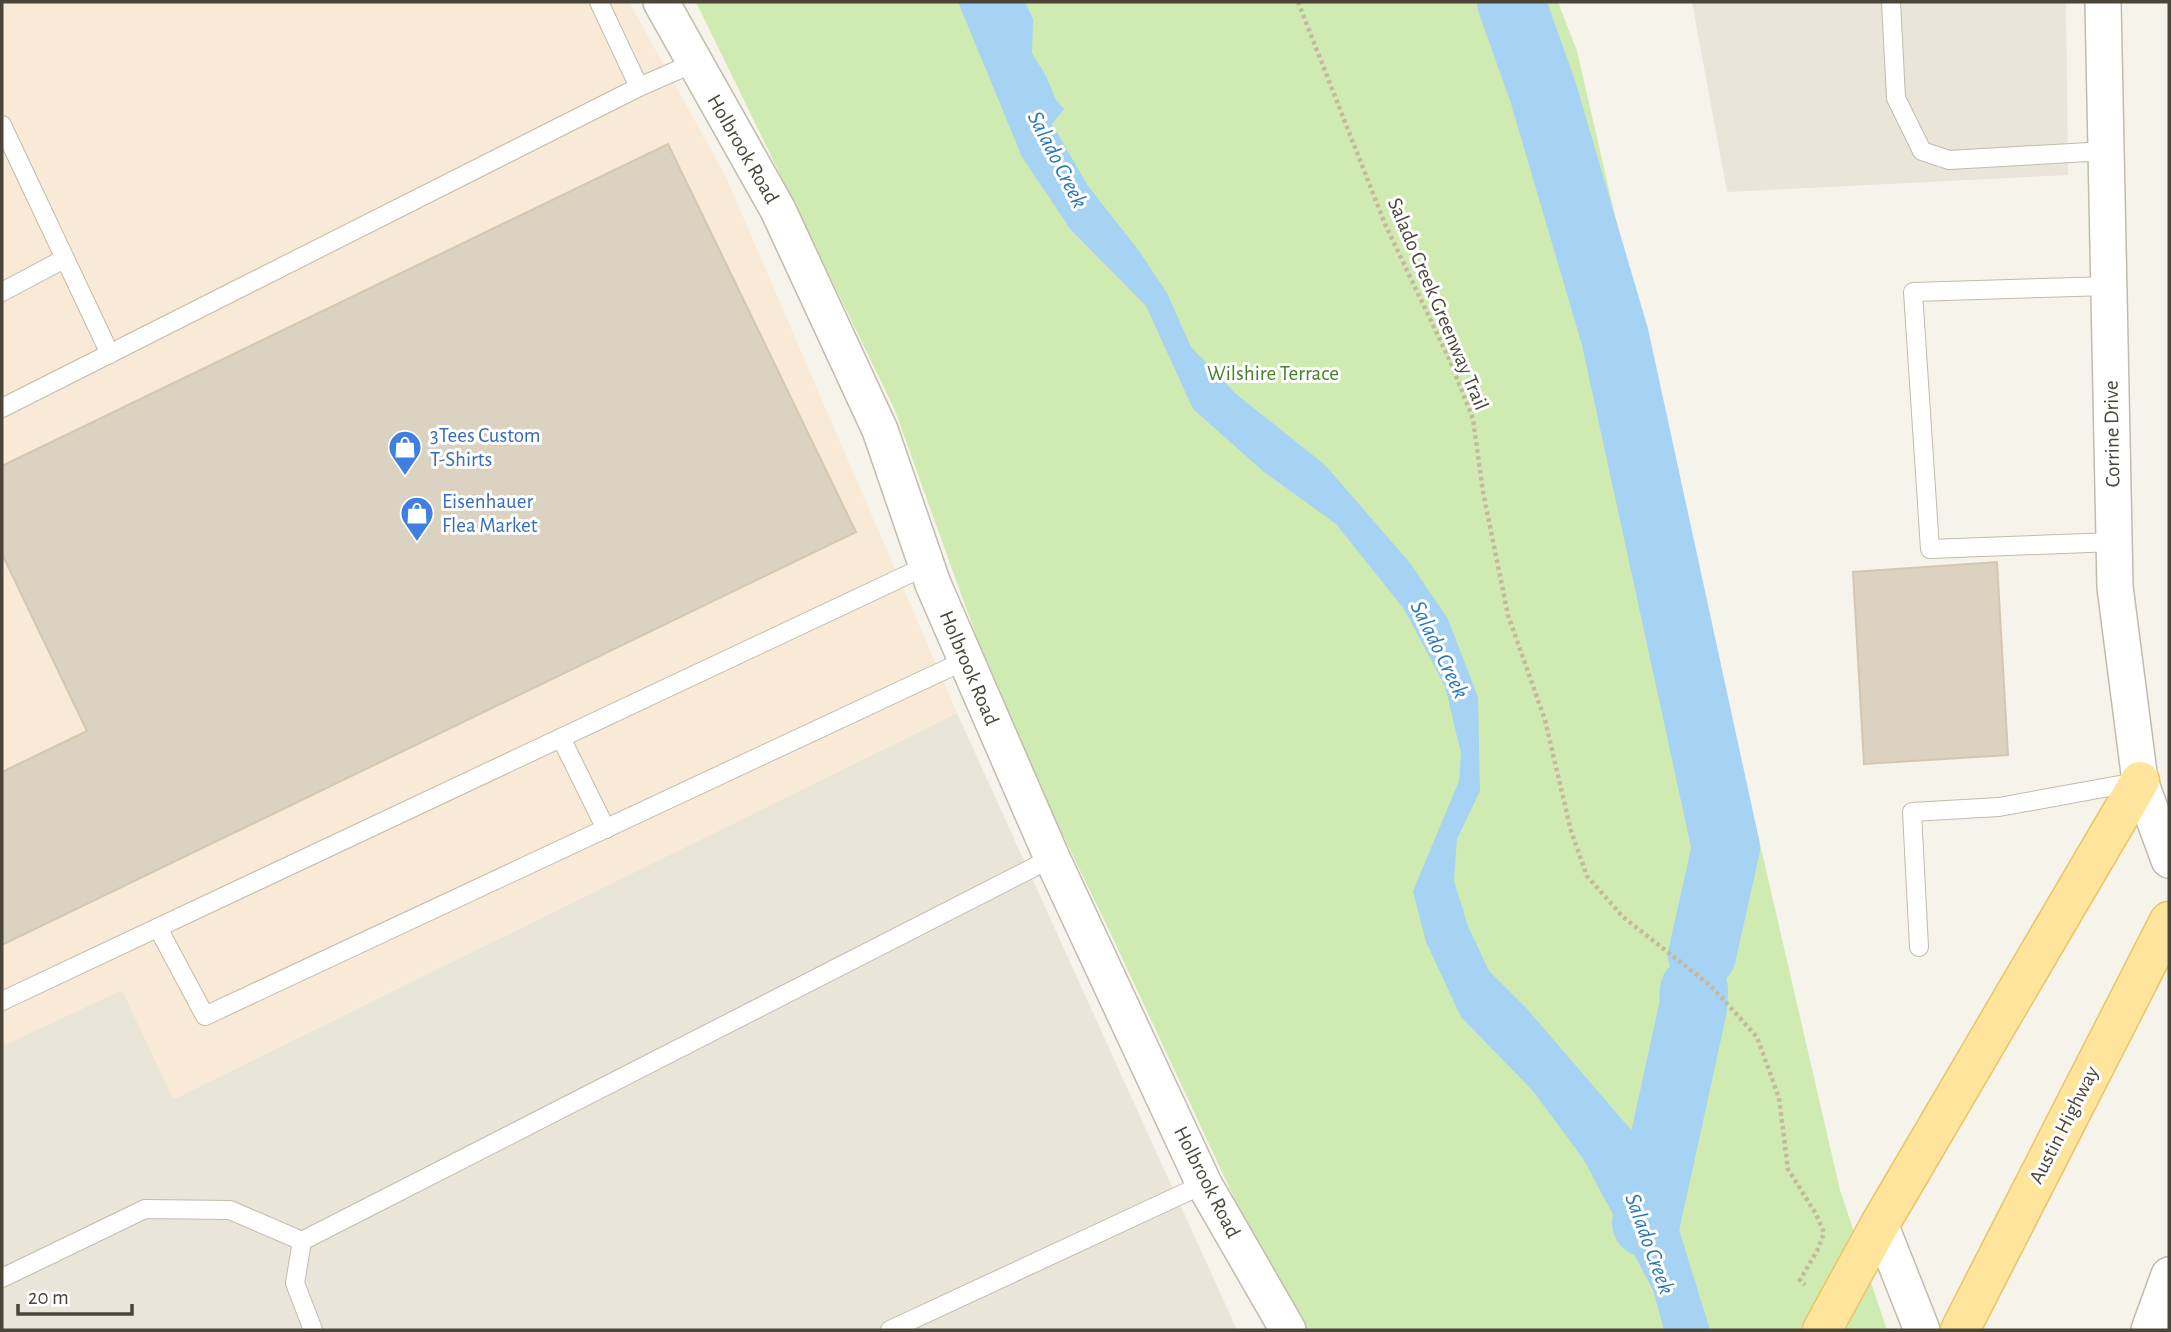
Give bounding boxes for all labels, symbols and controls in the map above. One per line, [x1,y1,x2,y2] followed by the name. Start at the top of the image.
[703,91,783,207] street label: Holbrook Road
[1023,108,1091,212] water label: Salado Creek
[1384,195,1492,413] street label: Salado Creek Greenway Trail
[1207,363,1339,384] park label: Wilshire Terrace
[2101,380,2123,488] street label: Corrine Drive
[430,425,541,470] place label: 3Tees Custom T-Shirts
[386,428,424,477] shop icon: 3Tees Custom T-Shirts
[442,491,538,536] place label: Eisenhauer Flea Market
[398,494,436,543] shop icon: Eisenhauer Flea Market
[1406,598,1473,703] water label: Salado Creek
[935,608,1003,728] street label: Holbrook Road
[2025,1063,2103,1187] street label: Austin Highway
[1170,1123,1244,1241] street label: Holbrook Road
[1620,1191,1678,1298] water label: Salado Creek
[18,1272,131,1316] scale bar
[28,1287,69,1308] text: 20 m

